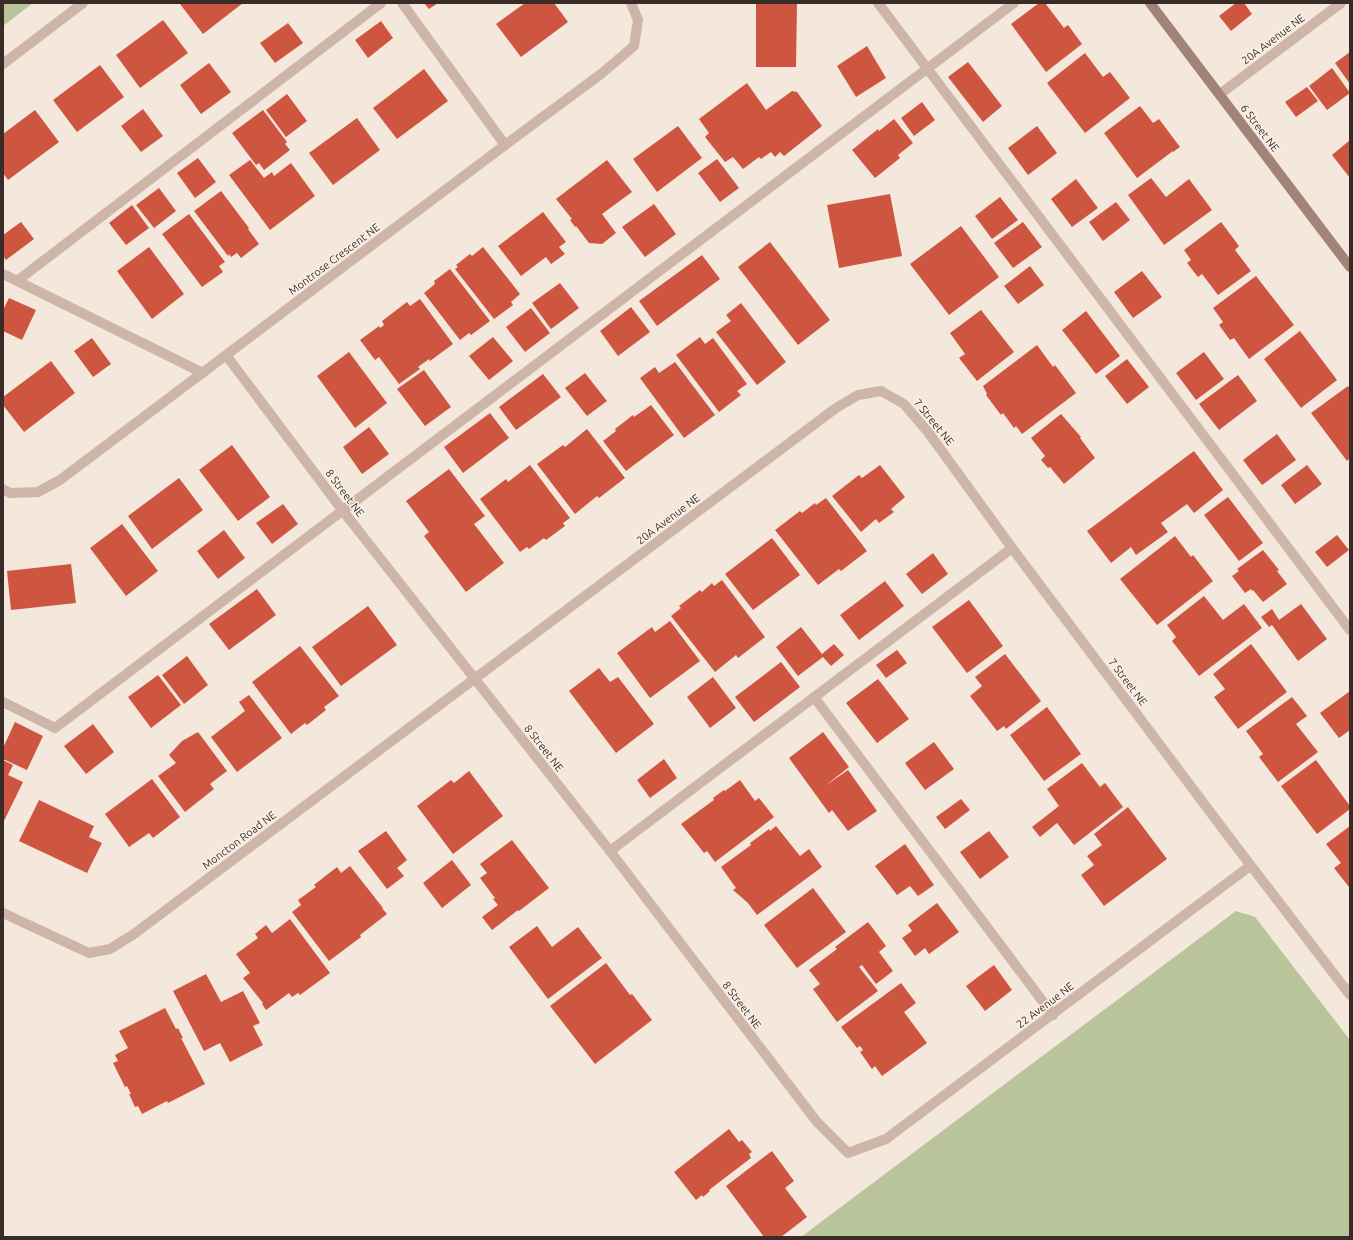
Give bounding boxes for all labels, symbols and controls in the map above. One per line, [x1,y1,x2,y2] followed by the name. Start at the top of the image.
[1239,11,1307,67] street label: 20A Avenue NE
[1238,102,1282,154] street label: 6 Street NE
[286,221,382,297] street label: Montrose Crescent NE
[912,396,956,448] street label: 7 Street NE
[323,467,367,519] street label: 8 Street NE
[634,491,702,547] street label: 20A Avenue NE
[1106,656,1150,708] street label: 7 Street NE
[522,722,566,774] street label: 8 Street NE
[200,808,278,872] street label: Moncton Road NE
[720,979,764,1031] street label: 8 Street NE
[1014,980,1076,1030] street label: 22 Avenue NE

